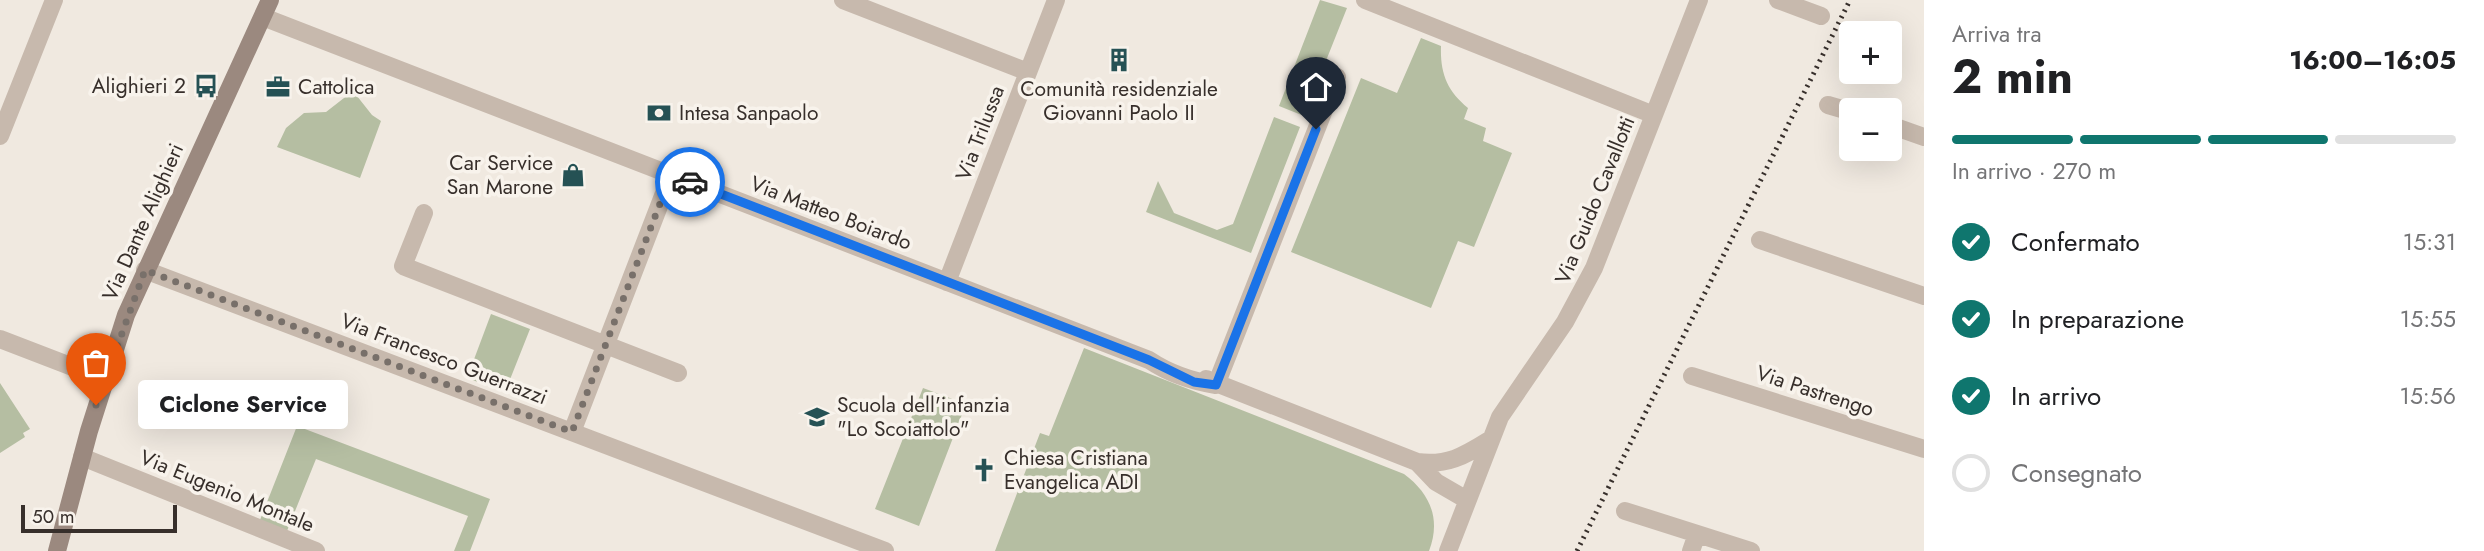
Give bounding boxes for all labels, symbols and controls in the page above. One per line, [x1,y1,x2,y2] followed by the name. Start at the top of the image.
[1952,17,2042,51] text: Arriva tra
[1839,21,1902,161] map controls
[1839,21,1902,84] button: +
[2289,41,2456,79] text: 16:00–16:05
[1952,44,2073,110] text: 2 min
[1105,46,1133,74] building icon: Comunità residenziale Giovanni Paolo II
[1286,57,1346,129] pin
[1297,68,1335,106] icon: home
[92,71,186,101] place label: Alighieri 2
[192,72,220,100] bus stop icon: Alighieri 2
[298,72,374,102] place label: Cattolica
[264,73,292,101] office icon: Cattolica
[1020,74,1218,128] place label: Comunità residenziale Giovanni Paolo II
[948,81,1012,185] street label: Via Trilussa
[679,98,818,128] place label: Intesa Sanpaolo
[1839,98,1902,161] button: −
[645,99,673,127] bank icon: Intesa Sanpaolo
[1548,112,1642,288] street label: Via Guido Cavallotti
[95,139,191,305] street label: Via Dante Alighieri
[655,147,725,217] courier
[447,148,553,202] place label: Car Service San Marone
[1952,154,2116,188] text: In arrivo · 270 m
[559,161,587,189] shop icon: Car Service San Marone
[671,163,709,201] icon: car
[746,168,916,258] street label: Via Matteo Boiardo
[1952,223,1990,261] icon: check
[2011,223,2140,261] text: Confermato
[2403,225,2456,259] text: 15:31
[1952,300,1990,338] icon: check
[2011,300,2184,338] text: In preparazione
[2400,302,2456,336] text: 15:55
[336,306,552,412] street label: Via Francesco Guerrazzi
[66,333,126,405] pin
[77,344,115,382] icon: bag
[1752,358,1878,424] street label: Via Pastrengo
[1952,377,1990,415] icon: check
[2011,377,2101,415] text: In arrivo
[2400,379,2456,413] text: 15:56
[138,380,348,430] callout: Ciclone Service
[159,387,327,421] text: Ciclone Service
[837,390,1010,444] place label: Scuola dell'infanzia "Lo Scoiattolo"
[803,403,831,431] school or university icon: Scuola dell'infanzia "Lo Scoiattolo"
[135,442,319,540] street label: Via Eugenio Montale
[1004,443,1148,497] place label: Chiesa Cristiana Evangelica ADI
[2011,454,2142,492] text: Consegnato
[970,456,998,484] church icon: Chiesa Cristiana Evangelica ADI
[21,502,177,534] scale bar
[32,503,75,530] text: 50 m

